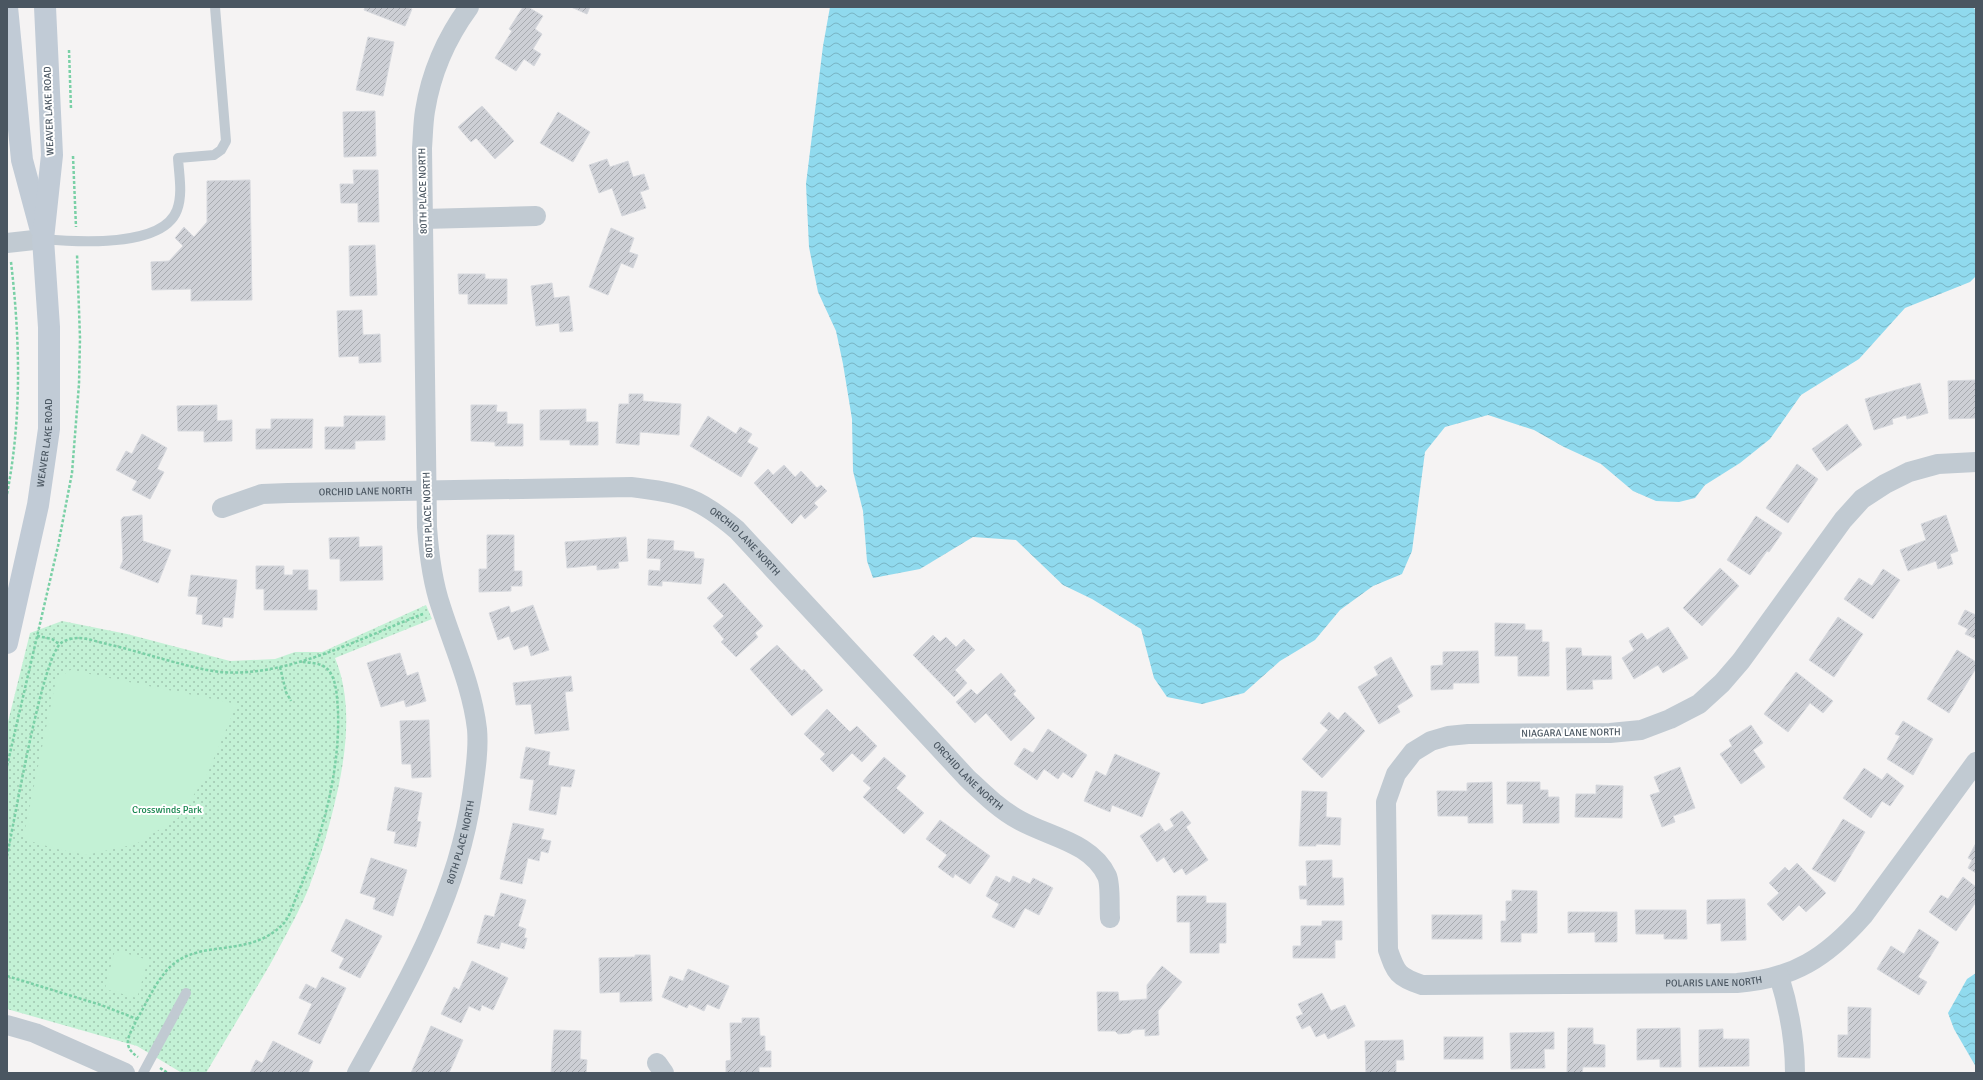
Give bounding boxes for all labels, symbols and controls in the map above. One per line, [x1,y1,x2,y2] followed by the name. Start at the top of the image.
[41,66,57,156] street label: WEAVER LAKE ROAD
[416,148,430,234] street label: 80TH PLACE NORTH
[35,399,55,488] street label: WEAVER LAKE ROAD
[420,472,436,558] street label: 80TH PLACE NORTH
[319,485,413,498] street label: ORCHID LANE NORTH
[707,505,783,578] street label: ORCHID LANE NORTH
[1521,726,1621,740] street label: NIAGARA LANE NORTH
[930,739,1005,813] street label: ORCHID LANE NORTH
[444,799,477,886] street label: 80TH PLACE NORTH
[132,804,202,816] park label: Crosswinds Park
[1665,974,1763,989] street label: POLARIS LANE NORTH

